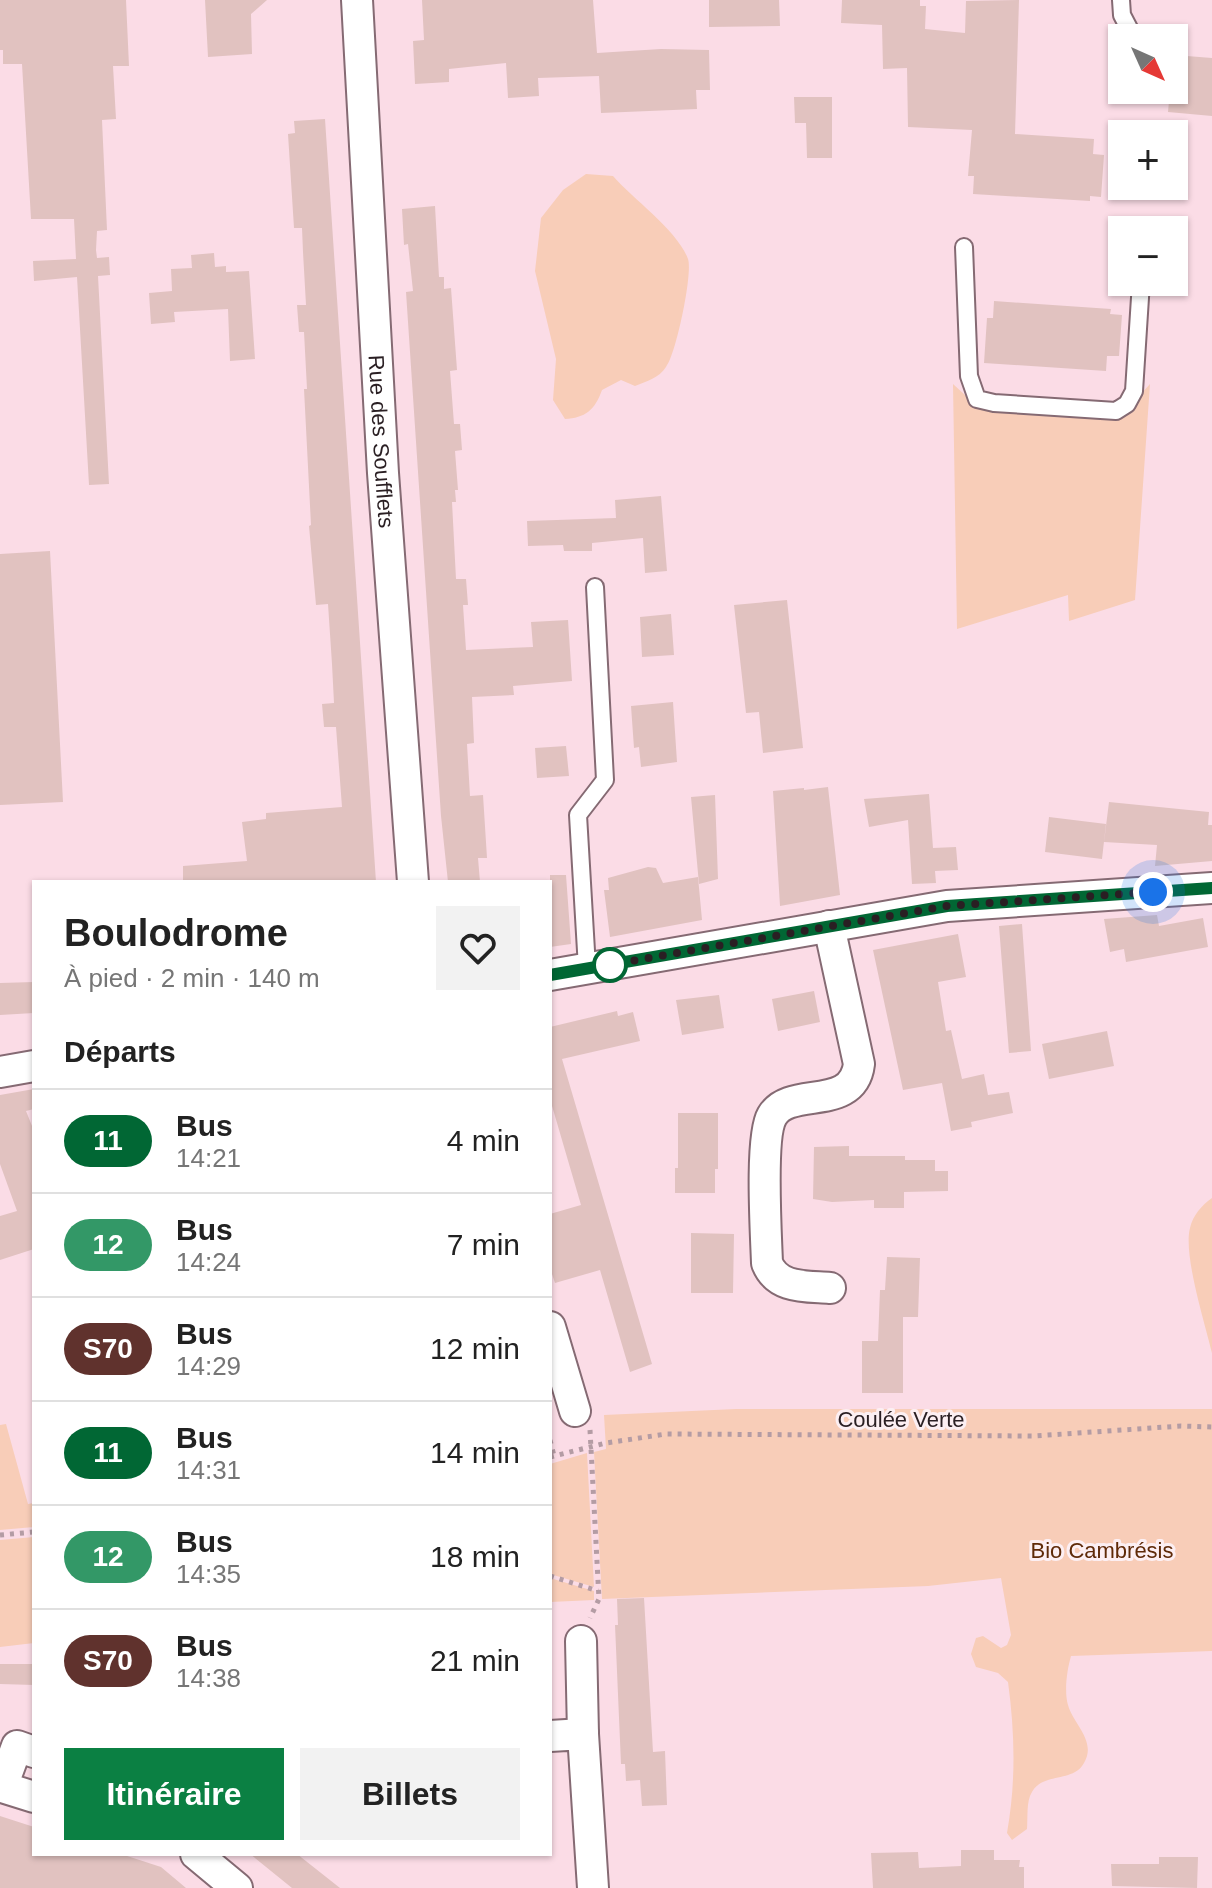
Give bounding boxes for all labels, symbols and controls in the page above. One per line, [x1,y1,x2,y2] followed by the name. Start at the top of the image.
[1108,24,1188,104] north arrow
[1108,24,1188,296] map controls
[1108,120,1188,200] button: +
[1108,216,1188,296] button: −
[364,354,399,529] street label: Rue des Soufflets
[1133,872,1173,912] your location
[436,906,520,990] button: heart
[64,912,288,954] text: Boulodrome
[593,948,627,982] unlabelled marker
[64,963,320,993] text: À pied · 2 min · 140 m
[64,1035,176,1068] text: Départs
[176,1109,233,1142] text: Bus
[447,1124,520,1157] text: 4 min
[93,1125,123,1156] text: 11
[176,1143,241,1173] text: 14:21
[176,1213,233,1246] text: Bus
[447,1228,520,1261] text: 7 min
[92,1229,124,1260] text: 12
[176,1247,241,1277] text: 14:24
[176,1317,233,1350] text: Bus
[430,1332,520,1365] text: 12 min
[83,1333,133,1364] text: S70
[176,1351,241,1381] text: 14:29
[837,1407,965,1432] street label: Coulée Verte
[176,1421,233,1454] text: Bus
[430,1436,520,1469] text: 14 min
[93,1437,123,1468] text: 11
[176,1455,241,1485] text: 14:31
[176,1525,233,1558] text: Bus
[1030,1538,1174,1563] park label: Bio Cambrésis
[430,1540,520,1573] text: 18 min
[92,1541,124,1572] text: 12
[176,1559,241,1589] text: 14:35
[176,1629,233,1662] text: Bus
[430,1644,520,1677] text: 21 min
[83,1645,133,1676] text: S70
[176,1663,241,1693] text: 14:38
[64,1748,284,1840] button: Itinéraire
[300,1748,520,1840] button: Billets

